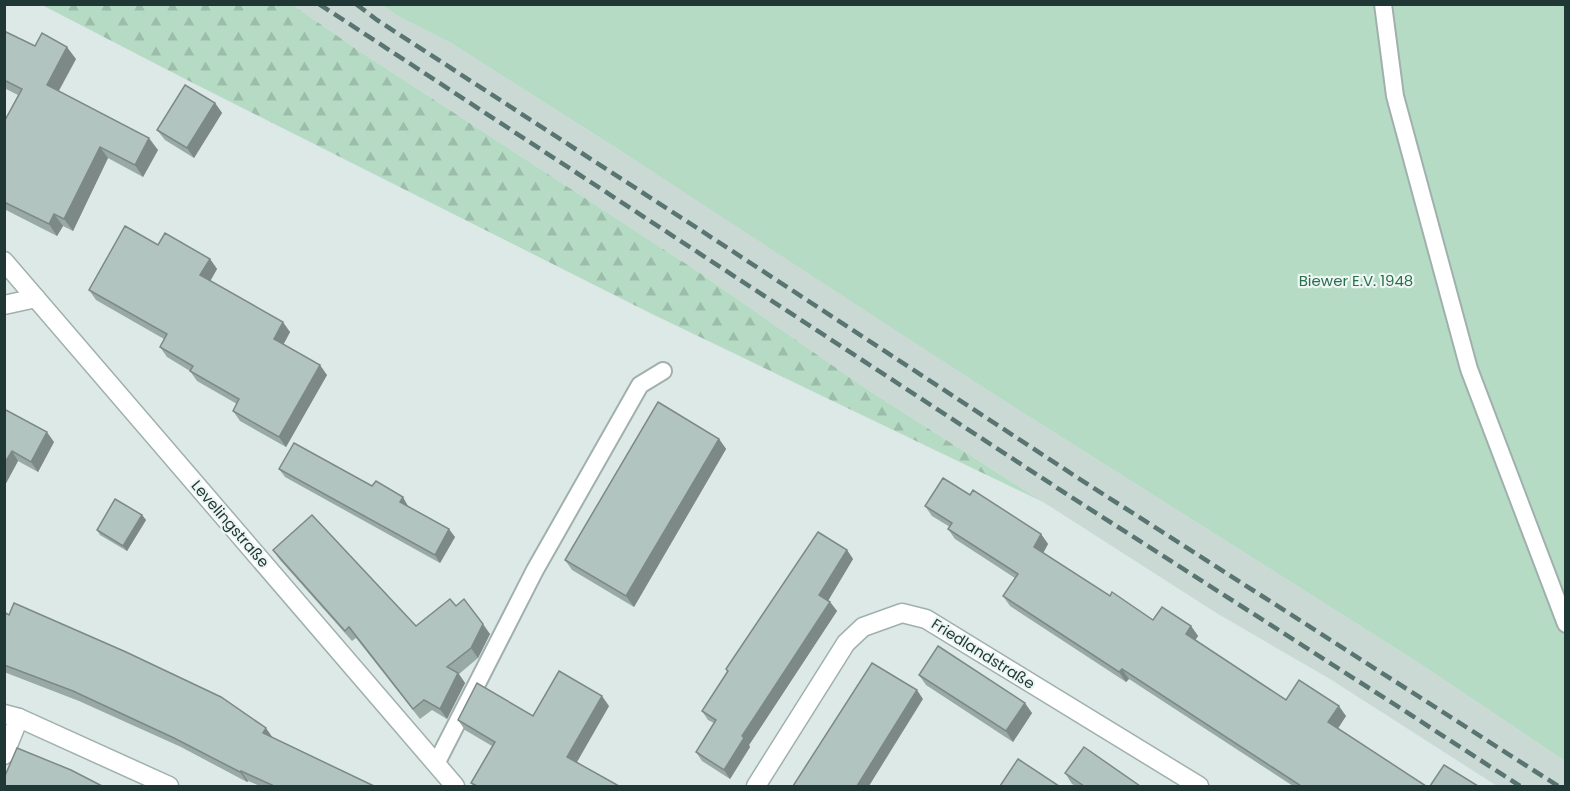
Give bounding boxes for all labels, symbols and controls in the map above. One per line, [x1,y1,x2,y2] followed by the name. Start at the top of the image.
[1299,270,1413,291] park label: Biewer E.V. 1948
[187,476,274,572] street label: Levelingstraße
[927,613,1039,694] street label: Friedlandstraße

